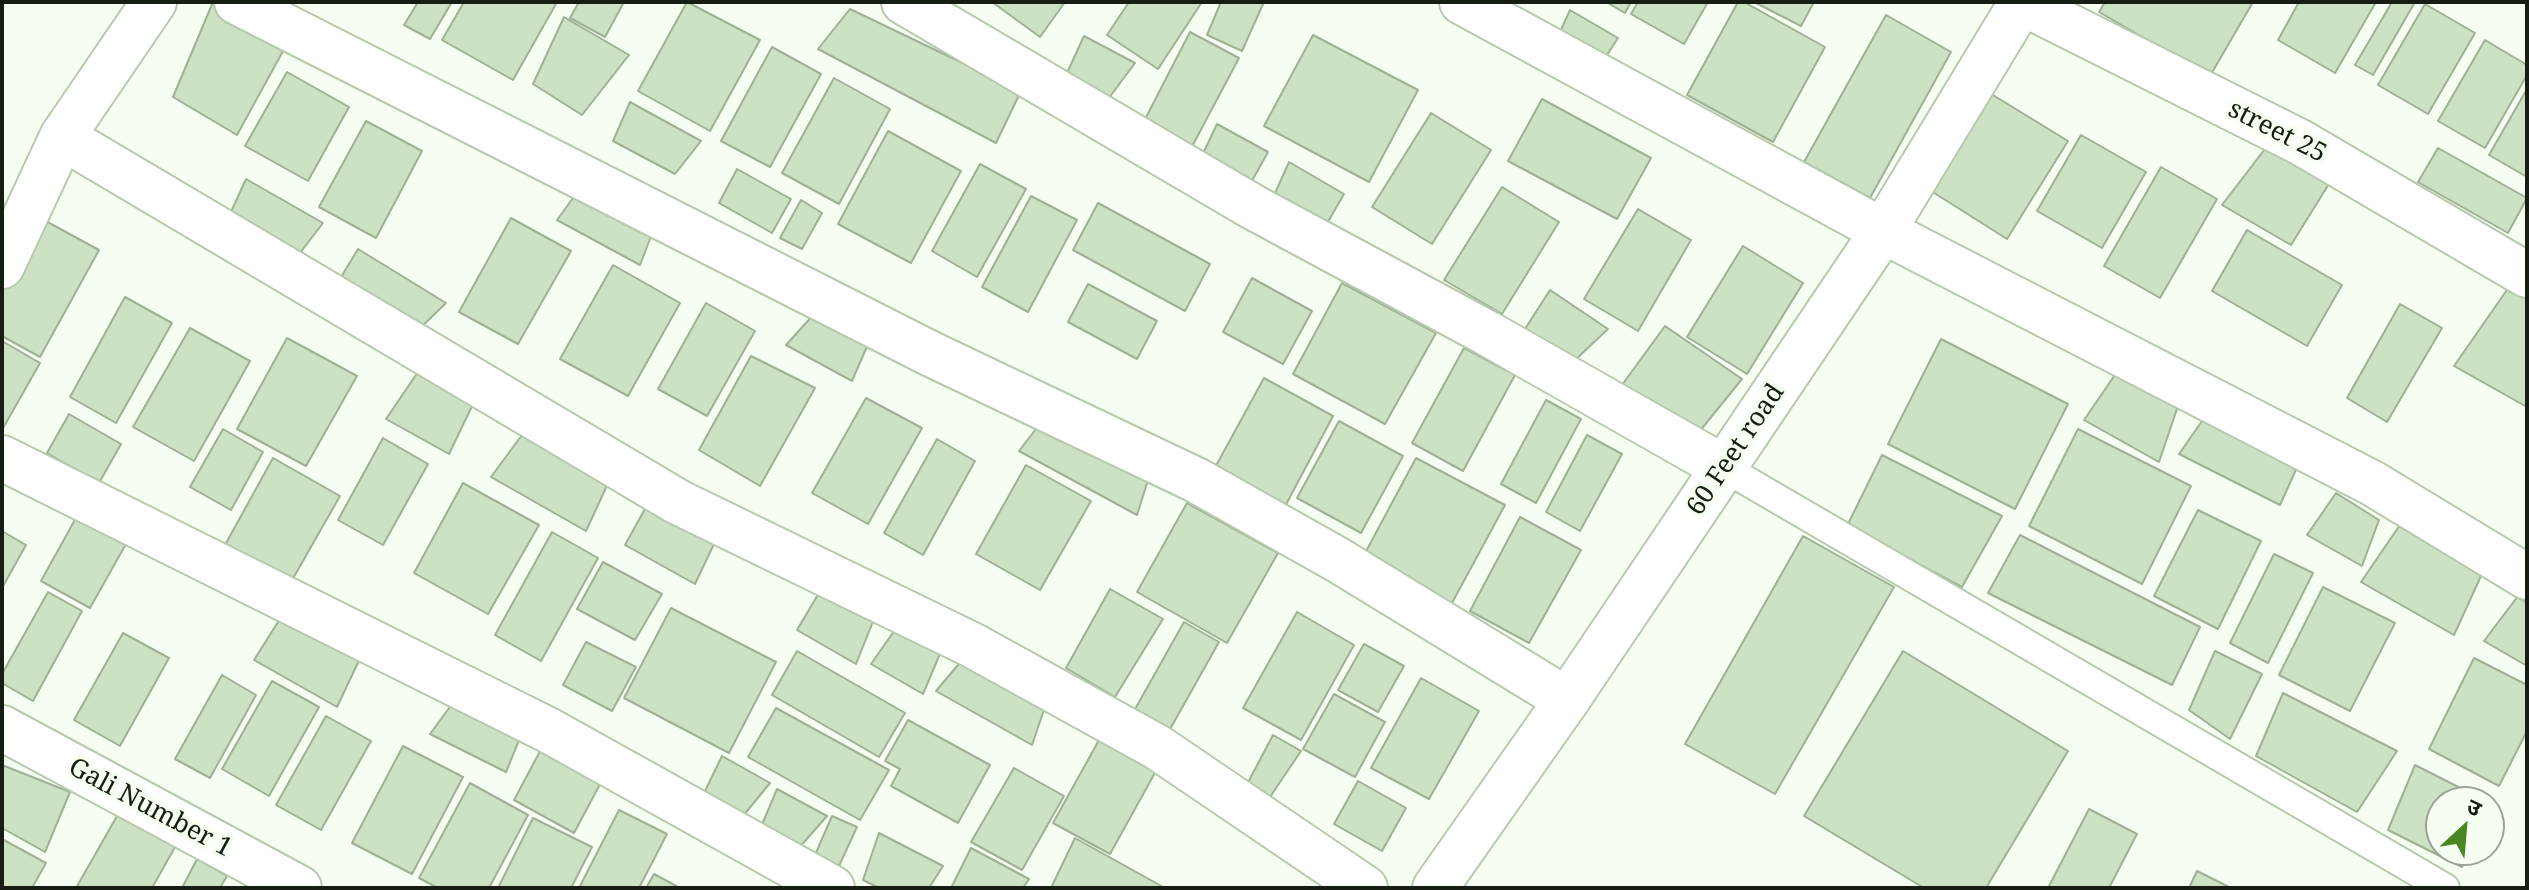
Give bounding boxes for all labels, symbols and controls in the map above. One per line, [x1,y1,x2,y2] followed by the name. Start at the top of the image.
[2223,94,2331,170] street label: street 25
[1681,378,1791,522] street label: 60 Feet road
[63,752,237,864] street label: Gali Number 1
[2425,786,2505,866] north arrow
[2462,790,2487,823] text: उ

